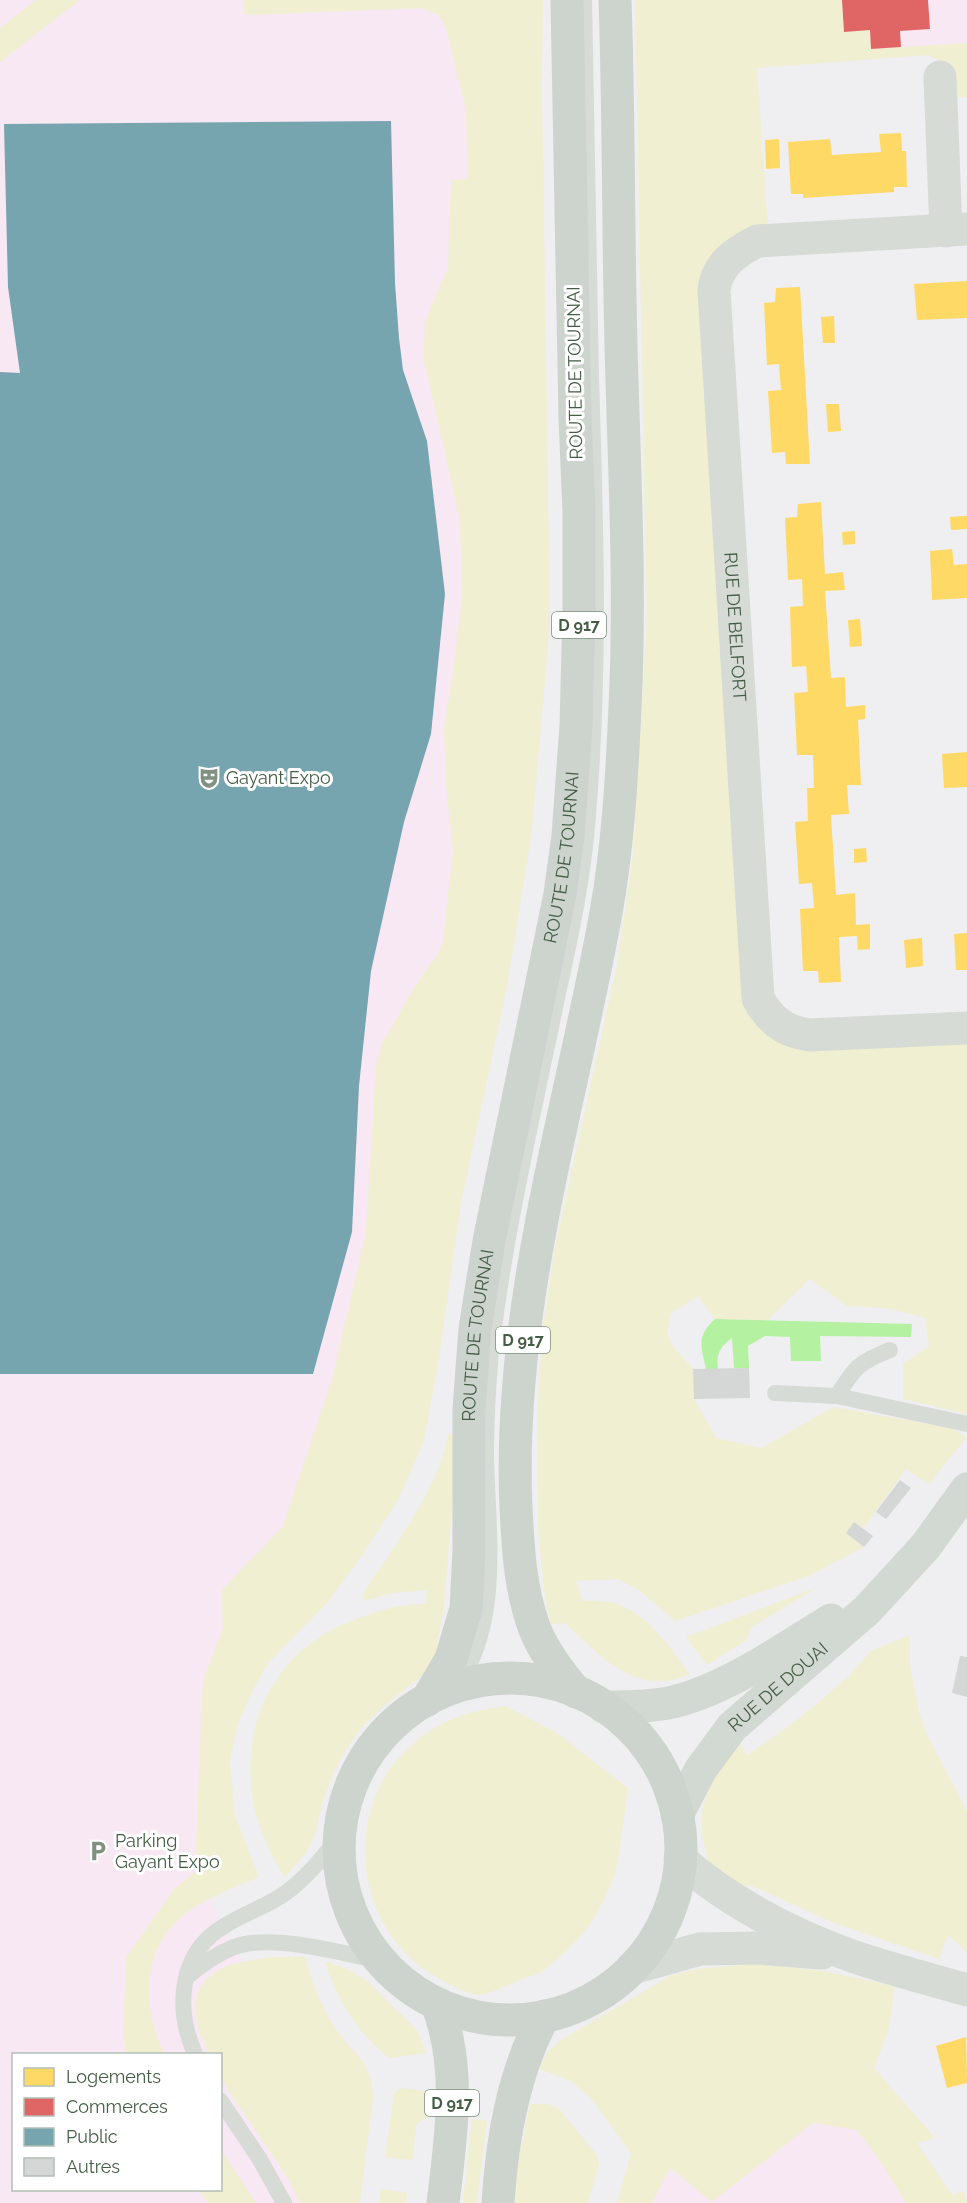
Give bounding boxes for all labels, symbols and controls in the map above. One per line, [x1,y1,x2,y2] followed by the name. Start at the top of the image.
[562,286,587,460] street label: ROUTE DE TOURNAI
[720,552,751,702] street label: RUE DE BELFORT
[552,612,606,638] road number: D 917
[197,766,221,790] theatre icon: Gayant Expo
[226,767,331,788] place label: Gayant Expo
[539,771,583,945] street label: ROUTE DE TOURNAI
[458,1248,498,1421] street label: ROUTE DE TOURNAI
[496,1327,550,1353] road number: D 917
[723,1638,832,1736] street label: RUE DE DOUAI
[115,1830,220,1872] place label: Parking Gayant Expo
[86,1839,110,1863] parking icon: Parking Gayant Expo
[12,2053,222,2191] legend
[66,2066,161,2087] text: Logements
[425,2090,479,2116] road number: D 917
[66,2096,168,2117] text: Commerces
[66,2126,118,2147] text: Public
[66,2156,120,2177] text: Autres

